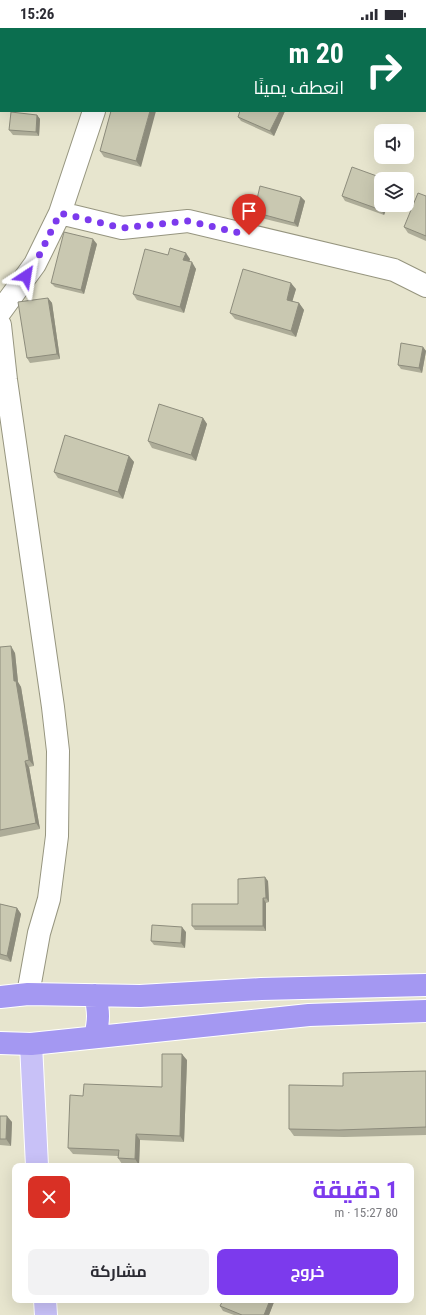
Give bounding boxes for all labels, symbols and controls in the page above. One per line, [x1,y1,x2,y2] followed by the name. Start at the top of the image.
[20,5,54,23] text: 15:26
[288,37,344,70] text: 20 m
[358,44,410,96] icon: right
[253,77,344,98] text: انعطف يمينًا
[374,124,414,212] map controls
[374,124,414,164] button: sound
[374,172,414,212] button: layers
[232,194,266,235] pin
[238,200,260,222] icon: arrive
[5,255,47,297] position arrow
[28,1176,70,1218] button: close
[312,1176,398,1204] text: 1 دقيقة
[335,1205,398,1220] text: 80 m · 15:27
[28,1249,209,1295] button: مشاركة
[217,1249,398,1295] button: خروج

